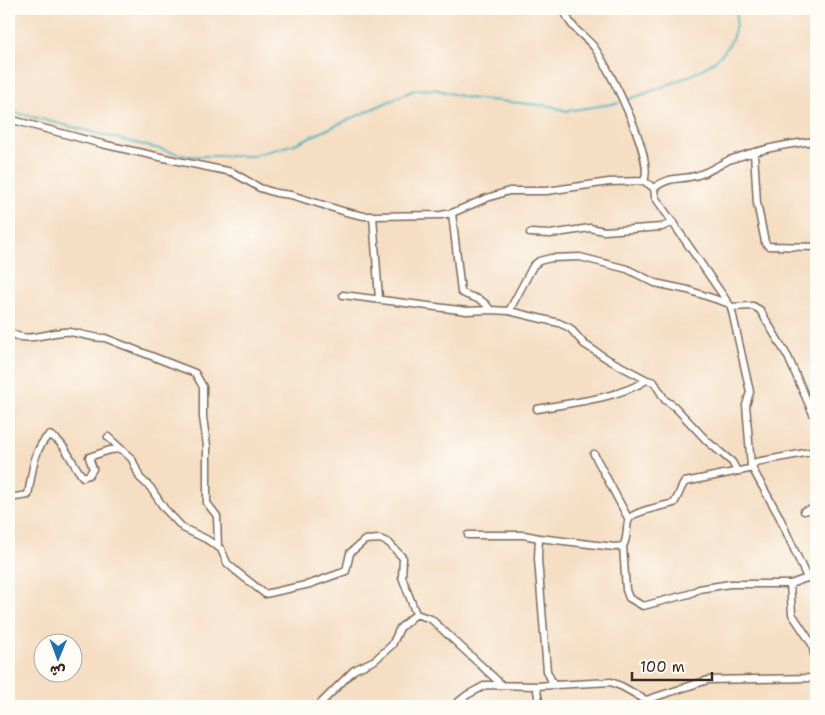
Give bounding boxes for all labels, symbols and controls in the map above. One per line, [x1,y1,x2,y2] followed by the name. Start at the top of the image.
[32,632,82,682] north arrow
[632,650,712,682] scale bar
[640,657,685,677] text: 100 m
[50,662,66,680] text: ش

